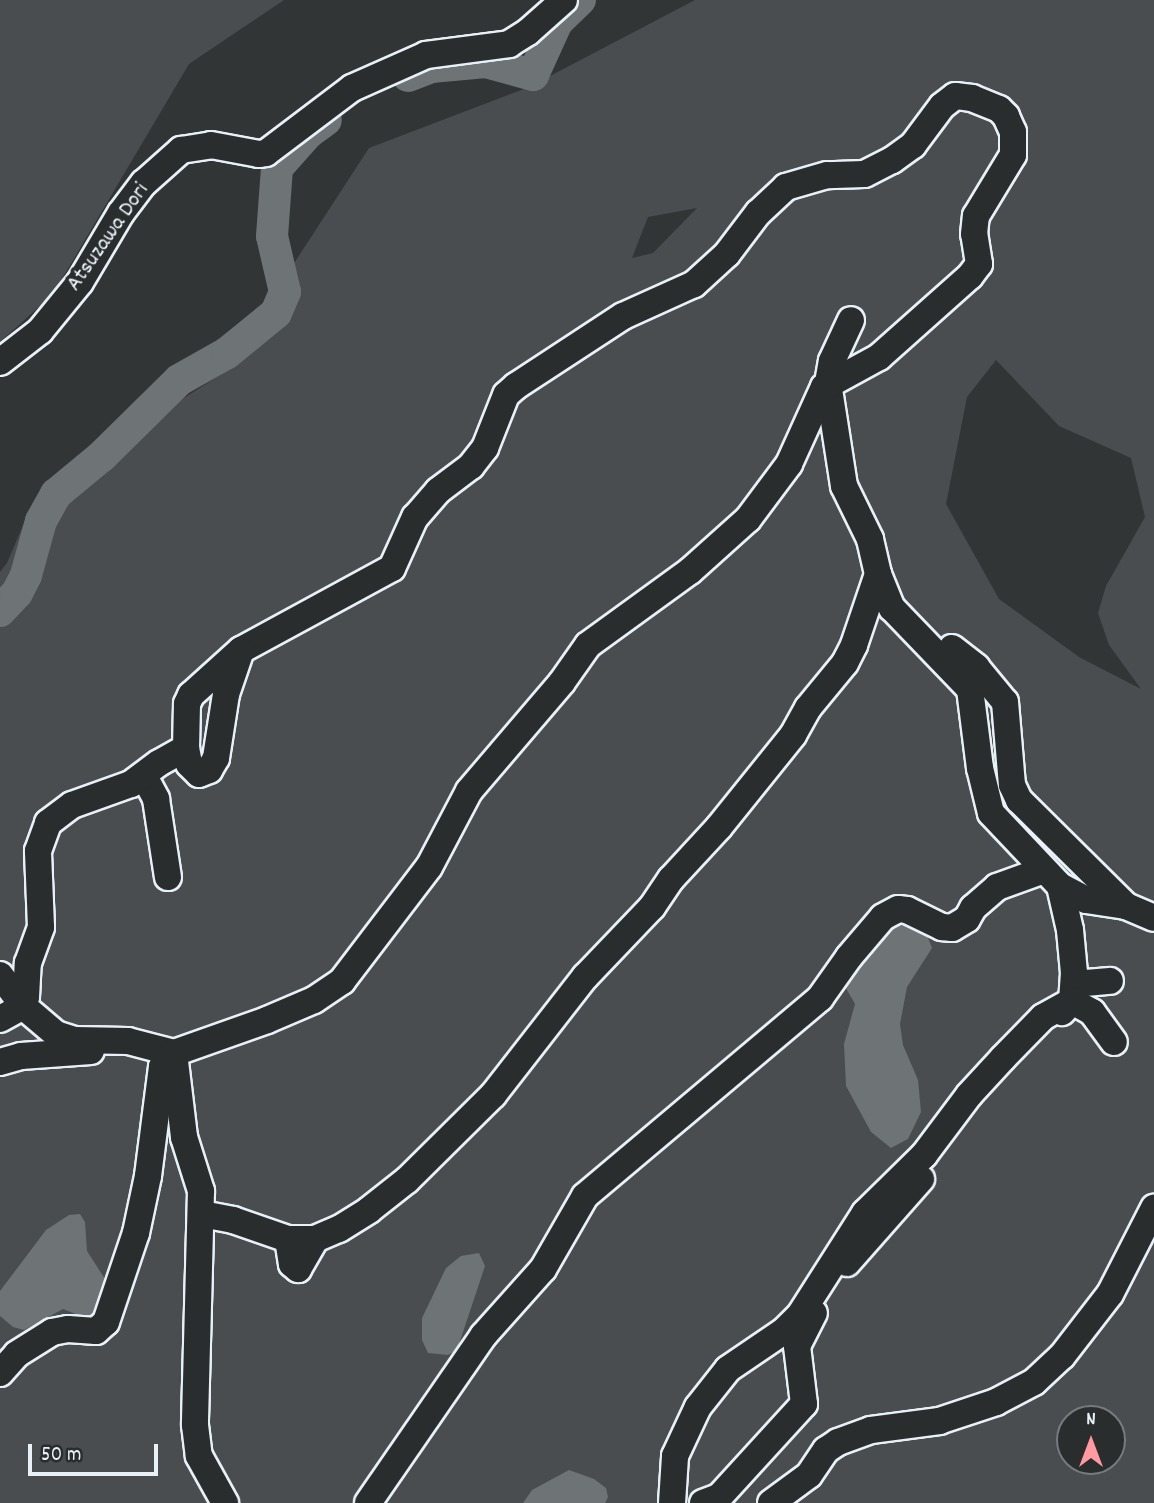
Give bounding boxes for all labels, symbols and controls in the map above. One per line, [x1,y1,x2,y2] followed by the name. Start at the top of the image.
[62,179,156,297] street label: Atsuzawa Dori
[1056,1405,1126,1475] north arrow
[1086,1407,1096,1434] text: N
[32,1430,161,1474] scale bar
[41,1441,81,1471] text: 50 m

